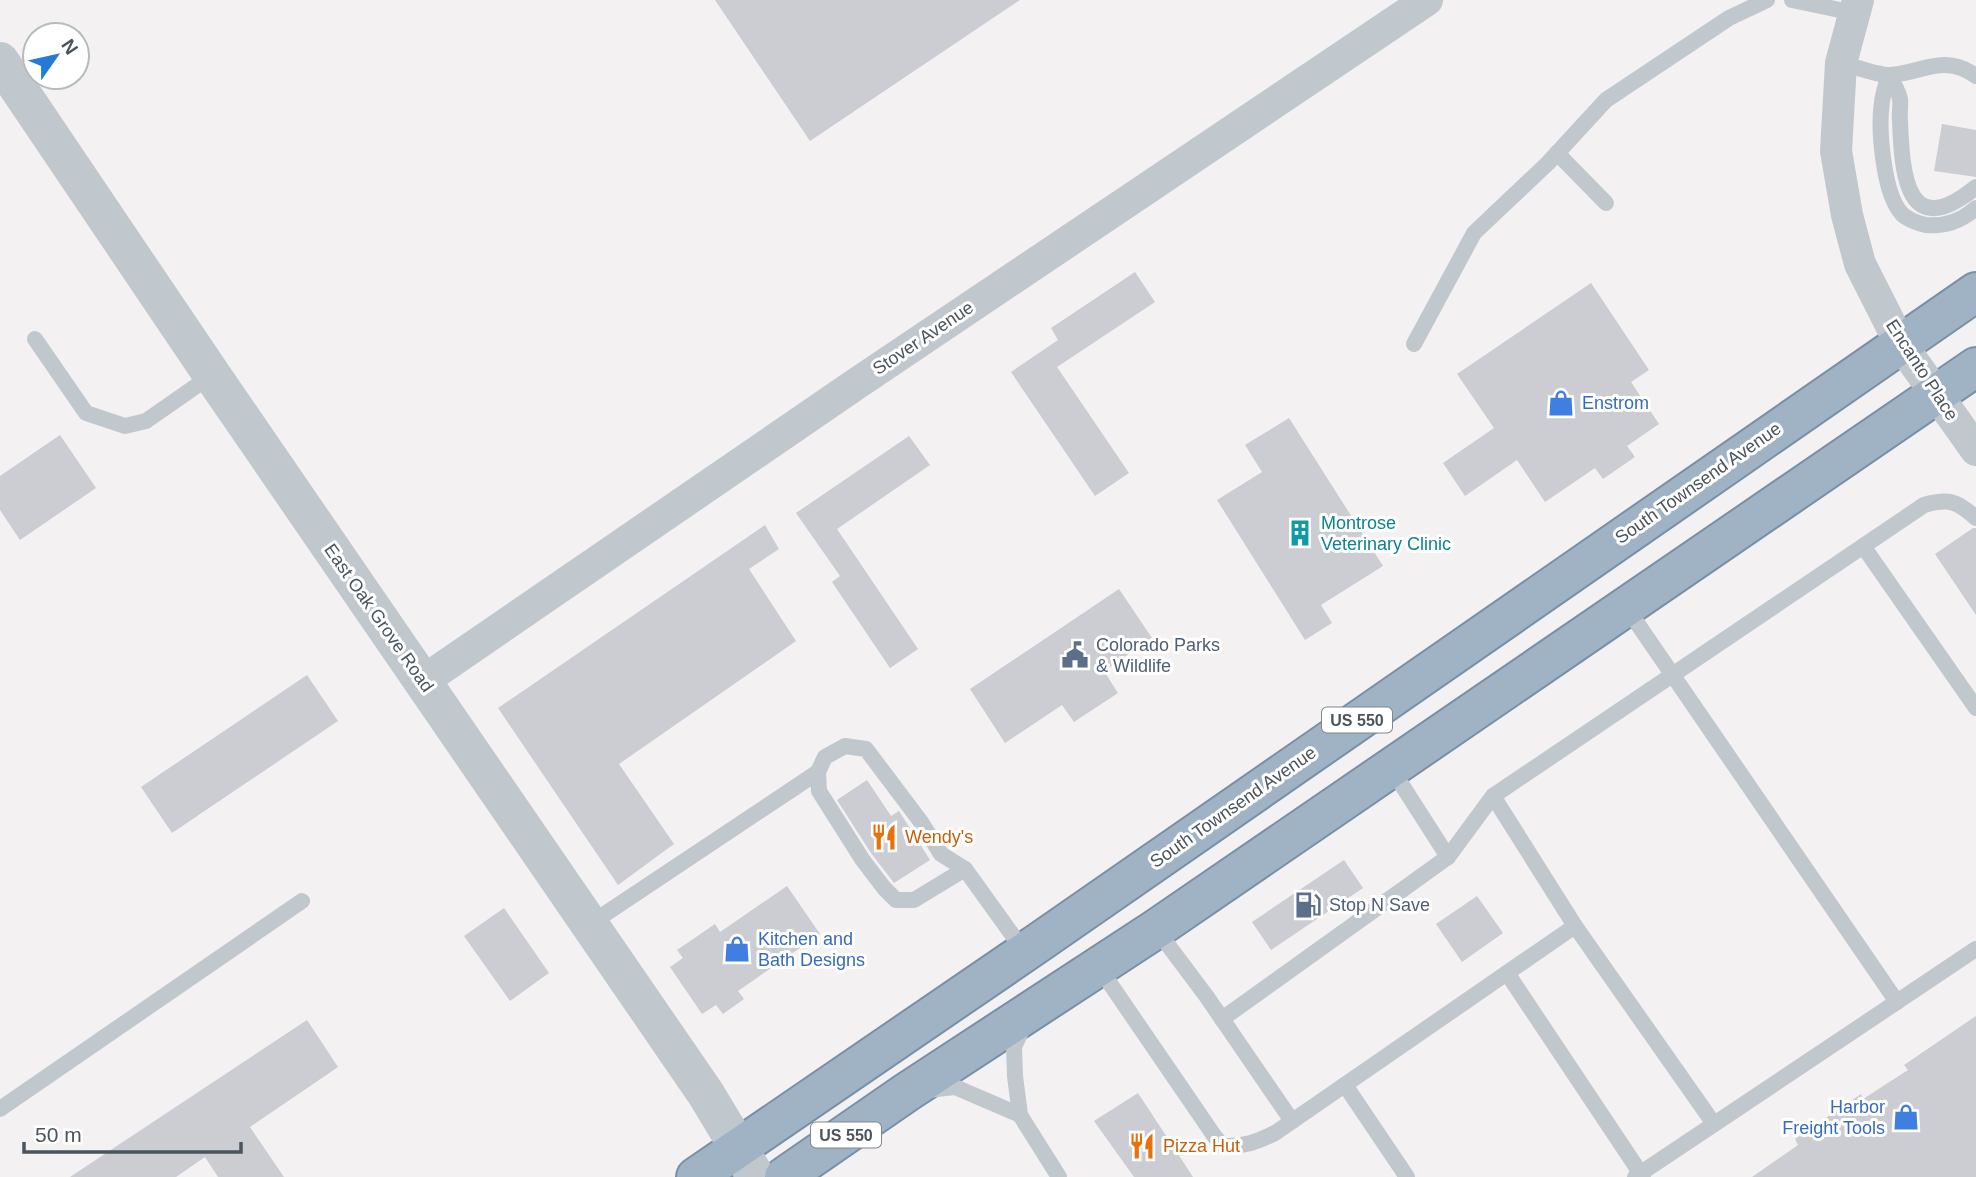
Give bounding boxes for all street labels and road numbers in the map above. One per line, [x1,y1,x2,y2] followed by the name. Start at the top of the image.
[869,297,977,379] street label: Stover Avenue
[1882,316,1962,424] street label: Encanto Place
[1611,418,1785,548] street label: South Townsend Avenue
[320,540,438,696] street label: East Oak Grove Road
[1322,708,1392,733] road number: US 550
[1146,742,1320,872] street label: South Townsend Avenue
[811,1122,881,1148] road number: US 550

